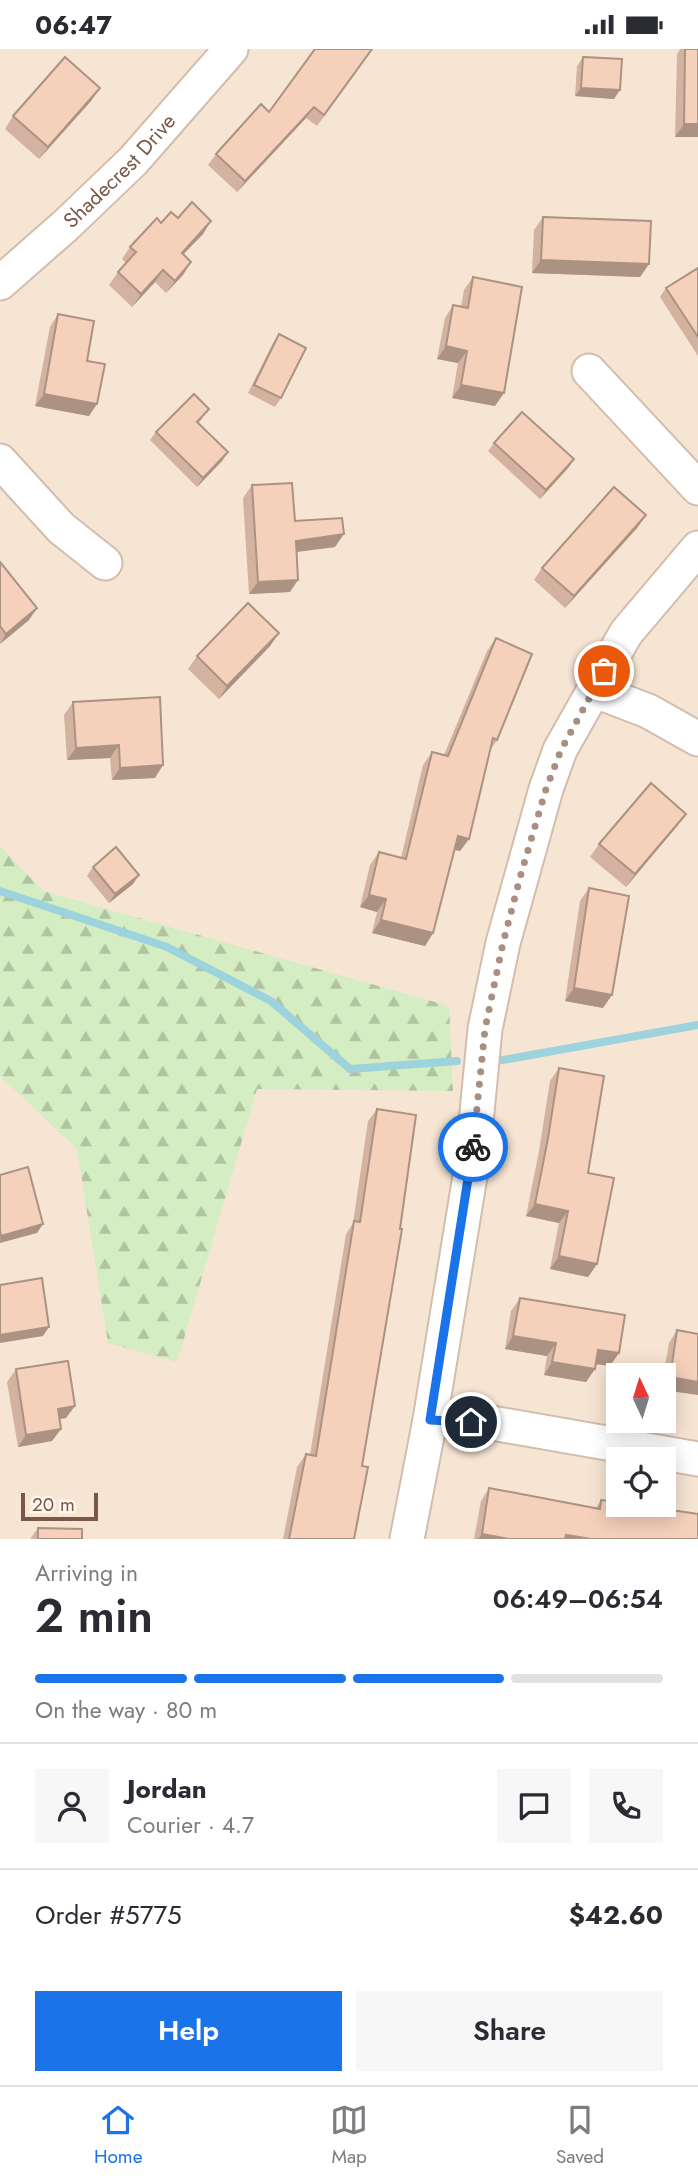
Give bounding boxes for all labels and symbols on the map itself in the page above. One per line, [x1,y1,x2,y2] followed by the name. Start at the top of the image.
[57,107,183,235] street label: Shadecrest Drive
[574,641,634,701] pin
[438,1112,508,1182] courier
[606,1363,676,1433] north arrow
[441,1392,501,1452] pin
[21,1490,98,1522] scale bar

